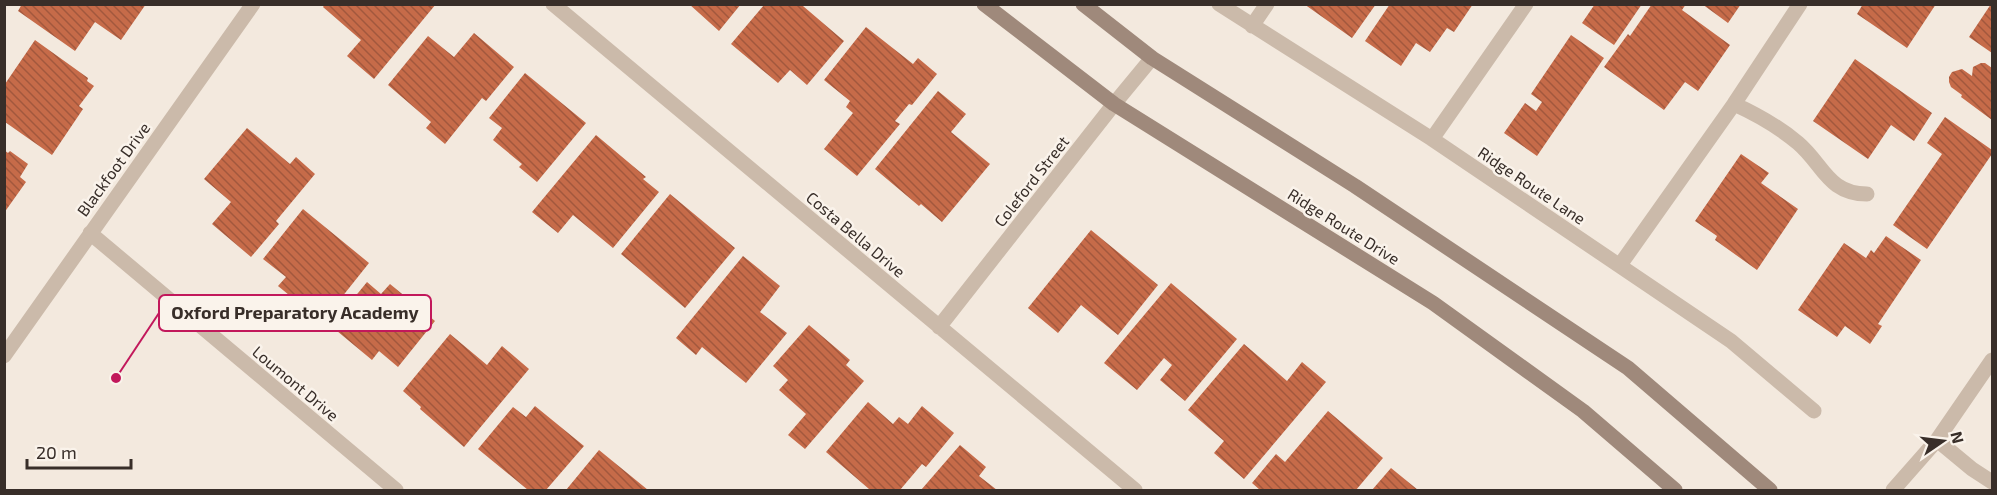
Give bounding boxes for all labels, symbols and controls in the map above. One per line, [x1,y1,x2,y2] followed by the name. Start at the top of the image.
[73,118,153,220] street label: Blackfoot Drive
[990,132,1072,230] street label: Coleford Street
[1475,142,1589,228] street label: Ridge Route Lane
[1285,184,1403,268] street label: Ridge Route Drive
[803,187,909,281] street label: Costa Bella Drive
[159,295,431,331] callout: Oxford Preparatory Academy
[171,301,420,323] text: Oxford Preparatory Academy
[249,342,343,424] street label: Loumont Drive
[1913,411,1973,471] north arrow
[1947,429,1969,445] text: N
[27,432,130,470] scale bar
[36,441,77,463] text: 20 m

